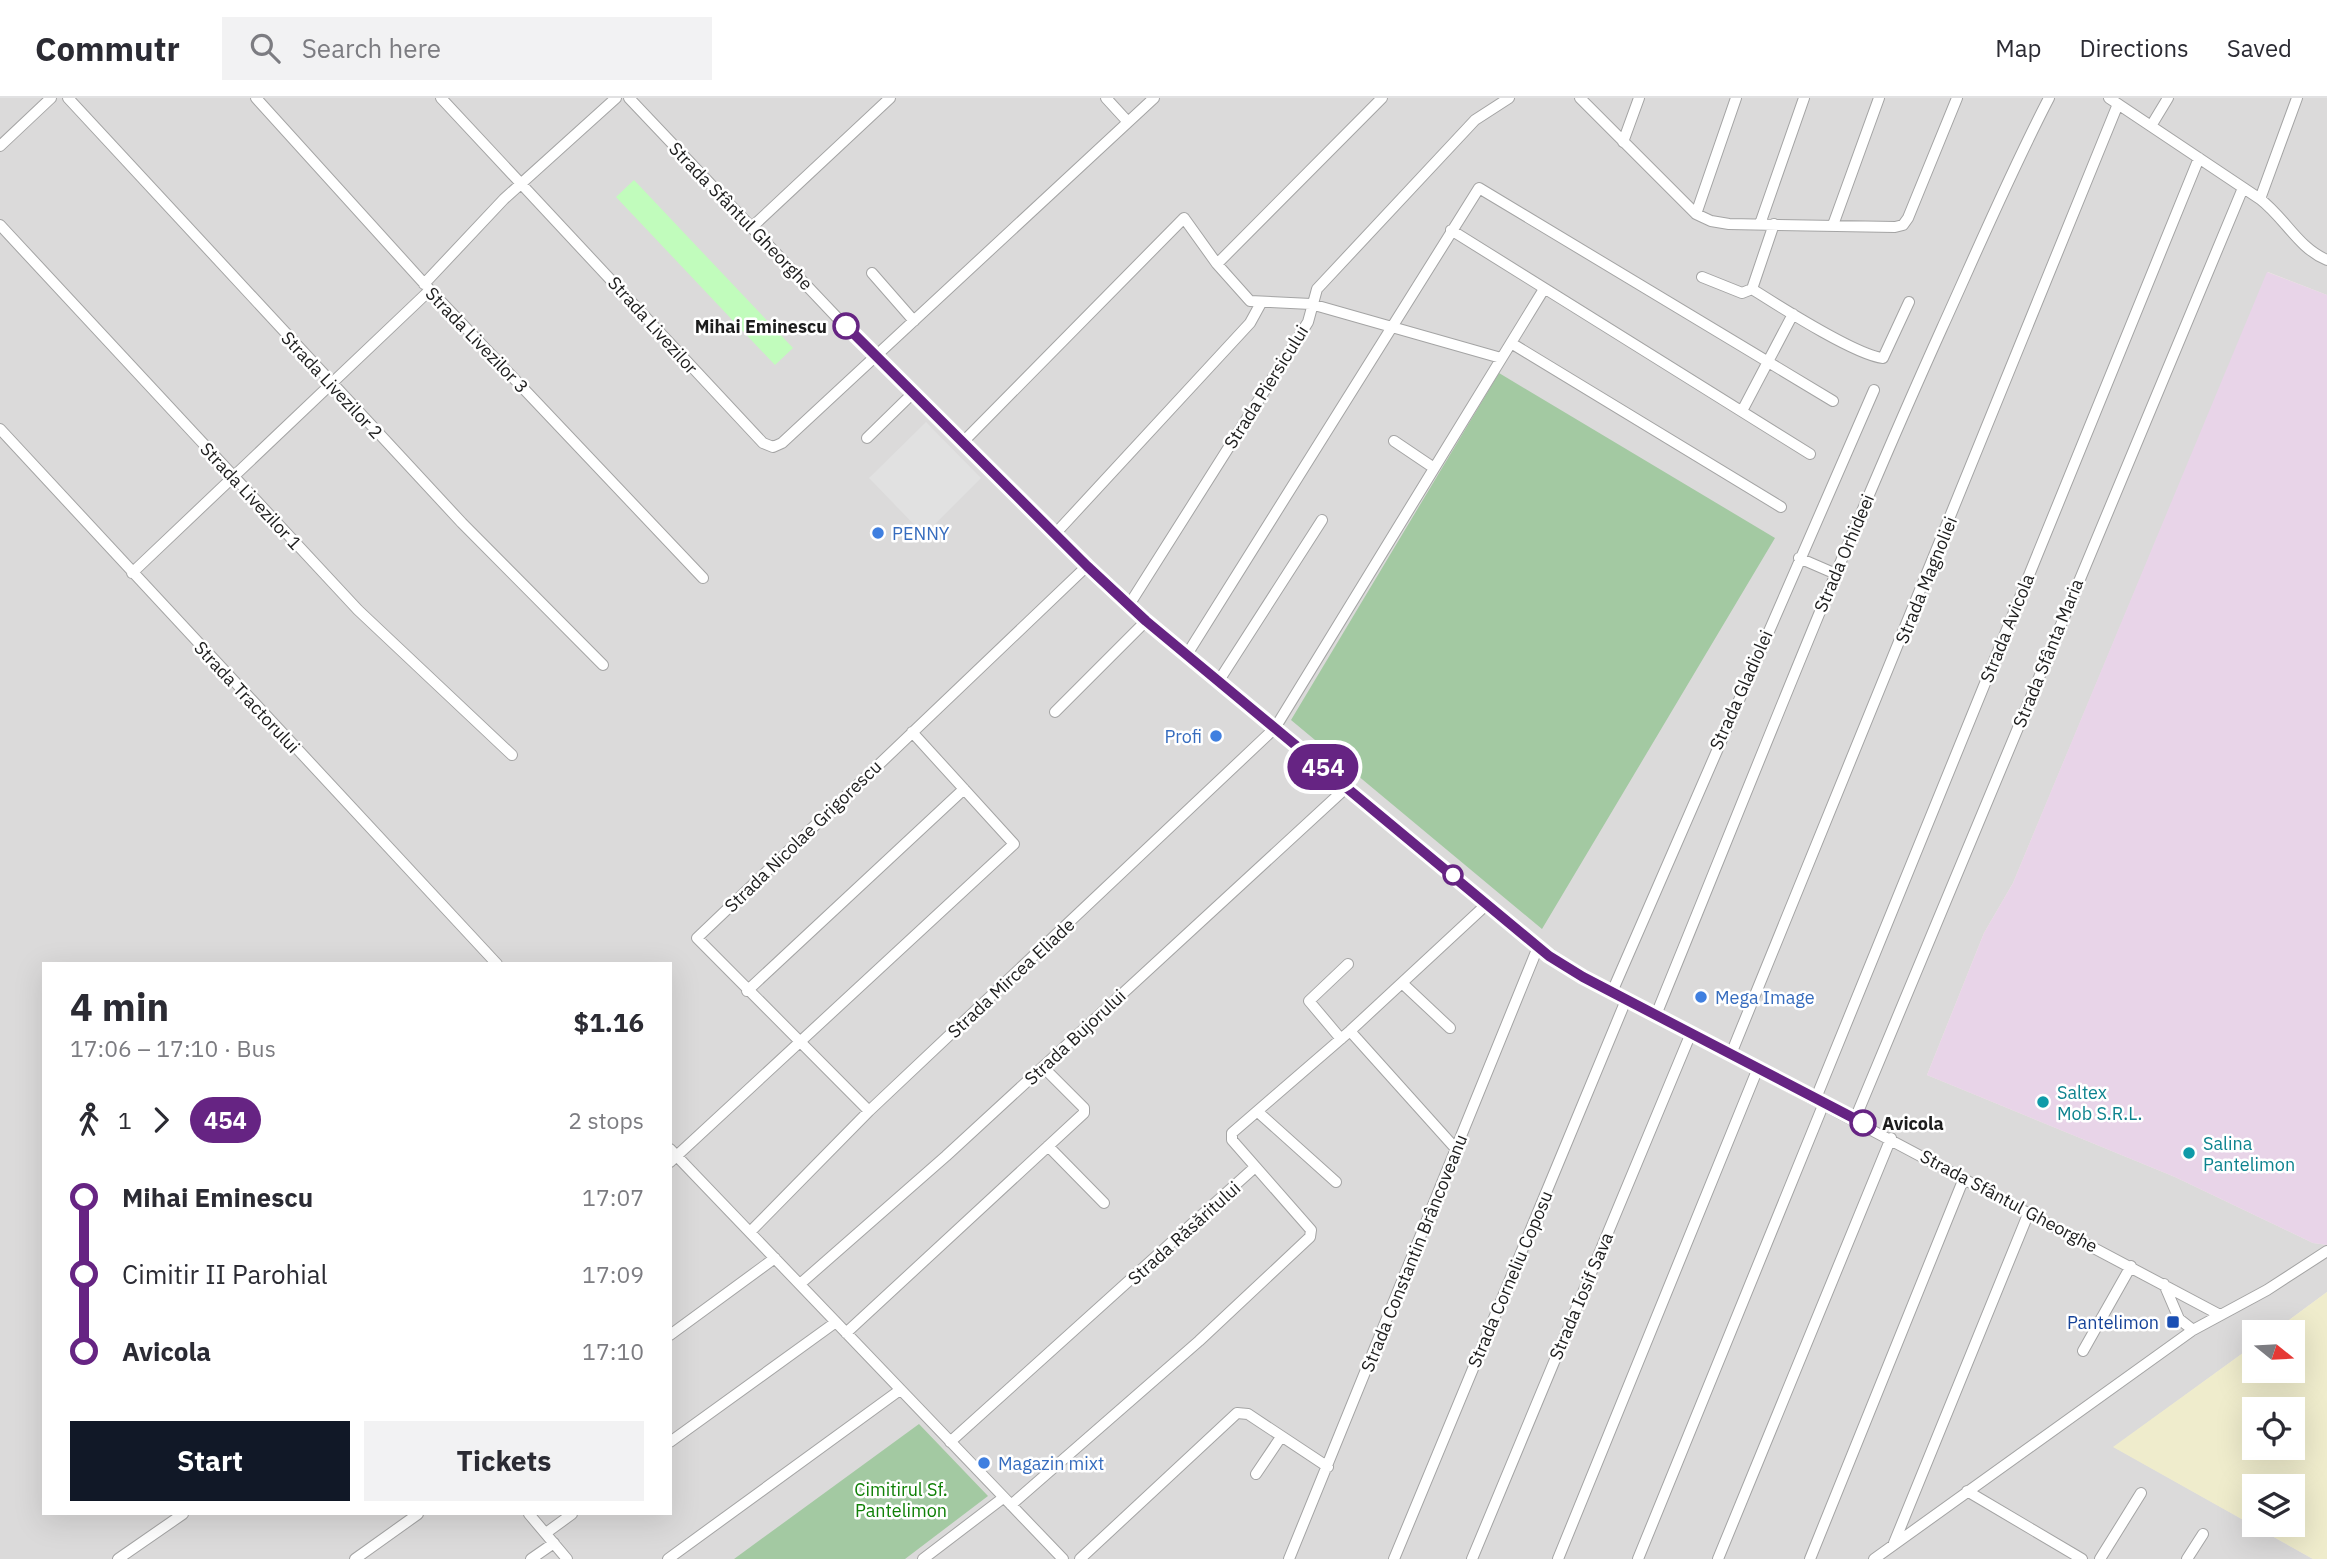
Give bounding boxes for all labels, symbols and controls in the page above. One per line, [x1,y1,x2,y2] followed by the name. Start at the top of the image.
[222,17,712,80] search box
[35,27,180,70] text: Commutr
[246,29,284,67] icon: search
[302,31,441,65] text: Search here
[1995,32,2041,64] text: Map
[2079,32,2189,64] text: Directions
[2227,32,2292,64] text: Saved
[664,137,818,295] street label: Strada Sfântul Gheorghe
[603,271,703,379] street label: Strada Livezilor
[421,282,533,398] street label: Strada Livezilor 3
[833,313,859,339] marker: Mihai Eminescu
[695,315,827,338] place label: Mihai Eminescu
[1219,321,1313,453] street label: Strada Piersicului
[276,326,388,444] street label: Strada Livezilor 2
[195,437,307,555] street label: Strada Livezilor 1
[1809,491,1879,615] street label: Strada Orhideei
[1890,513,1962,647] street label: Strada Magnoliei
[892,522,950,545] place label: PENNY
[870,525,886,541] marker: PENNY
[1975,570,2039,686] street label: Strada Avicola
[2008,575,2088,731] street label: Strada Sfânta Maria
[1704,627,1778,753] street label: Strada Gladiolei
[189,636,305,758] street label: Strada Tractorului
[1165,725,1202,748] place label: Profi
[1208,728,1224,744] marker: Profi
[1283,744,1363,790] line badge: 454
[1301,751,1345,783] text: 454
[720,755,886,917] street label: Strada Nicolae Grigorescu
[1443,865,1463,885] unlabelled marker
[943,913,1079,1043] street label: Strada Mircea Eliade
[70,982,169,1031] text: 4 min
[1020,984,1130,1090] street label: Strada Bujorului
[1715,986,1815,1009] place label: Mega Image
[1693,989,1709,1005] marker: Mega Image
[574,1005,644,1039] text: $1.16
[70,1033,276,1063] text: 17:06 – 17:10 · Bus
[2057,1081,2143,1125] place label: Saltex Mob S.R.L.
[2035,1094,2051,1110] marker: Saltex Mob S.R.L.
[70,1101,108,1139] icon: walk
[142,1101,180,1139] icon: forward
[204,1104,247,1136] text: 454
[118,1105,132,1135] text: 1
[568,1105,644,1135] text: 2 stops
[1850,1110,1876,1136] marker: Avicola
[1882,1112,1944,1135] place label: Avicola
[1356,1131,1472,1375] street label: Strada Constantin Brâncoveanu
[2203,1132,2295,1176] place label: Salina Pantelimon
[1916,1144,2102,1258] street label: Strada Sfântul Gheorghe
[2181,1145,2197,1161] marker: Salina Pantelimon
[1123,1176,1245,1290] street label: Strada Răsăritului
[122,1180,313,1214] text: Mihai Eminescu
[582,1182,644,1212] text: 17:07
[1462,1187,1558,1371] street label: Strada Corneliu Coposu
[1544,1229,1618,1363] street label: Strada Iosif Sava
[122,1257,328,1291] text: Cimitir II Parohial
[582,1259,644,1289] text: 17:09
[2067,1311,2159,1334] place label: Pantelimon
[2165,1314,2181,1330] marker: Pantelimon
[2242,1320,2305,1382] north arrow
[2242,1320,2305,1537] map controls
[122,1334,211,1368] text: Avicola
[582,1336,644,1366] text: 17:10
[2242,1397,2305,1460] button: locate
[70,1421,350,1501] button: Start
[364,1421,644,1501] button: Tickets
[998,1452,1104,1475] place label: Magazin mixt
[976,1455,992,1471] marker: Magazin mixt
[2242,1474,2305,1537] button: layers
[854,1478,948,1522] park label: Cimitirul Sf. Pantelimon

